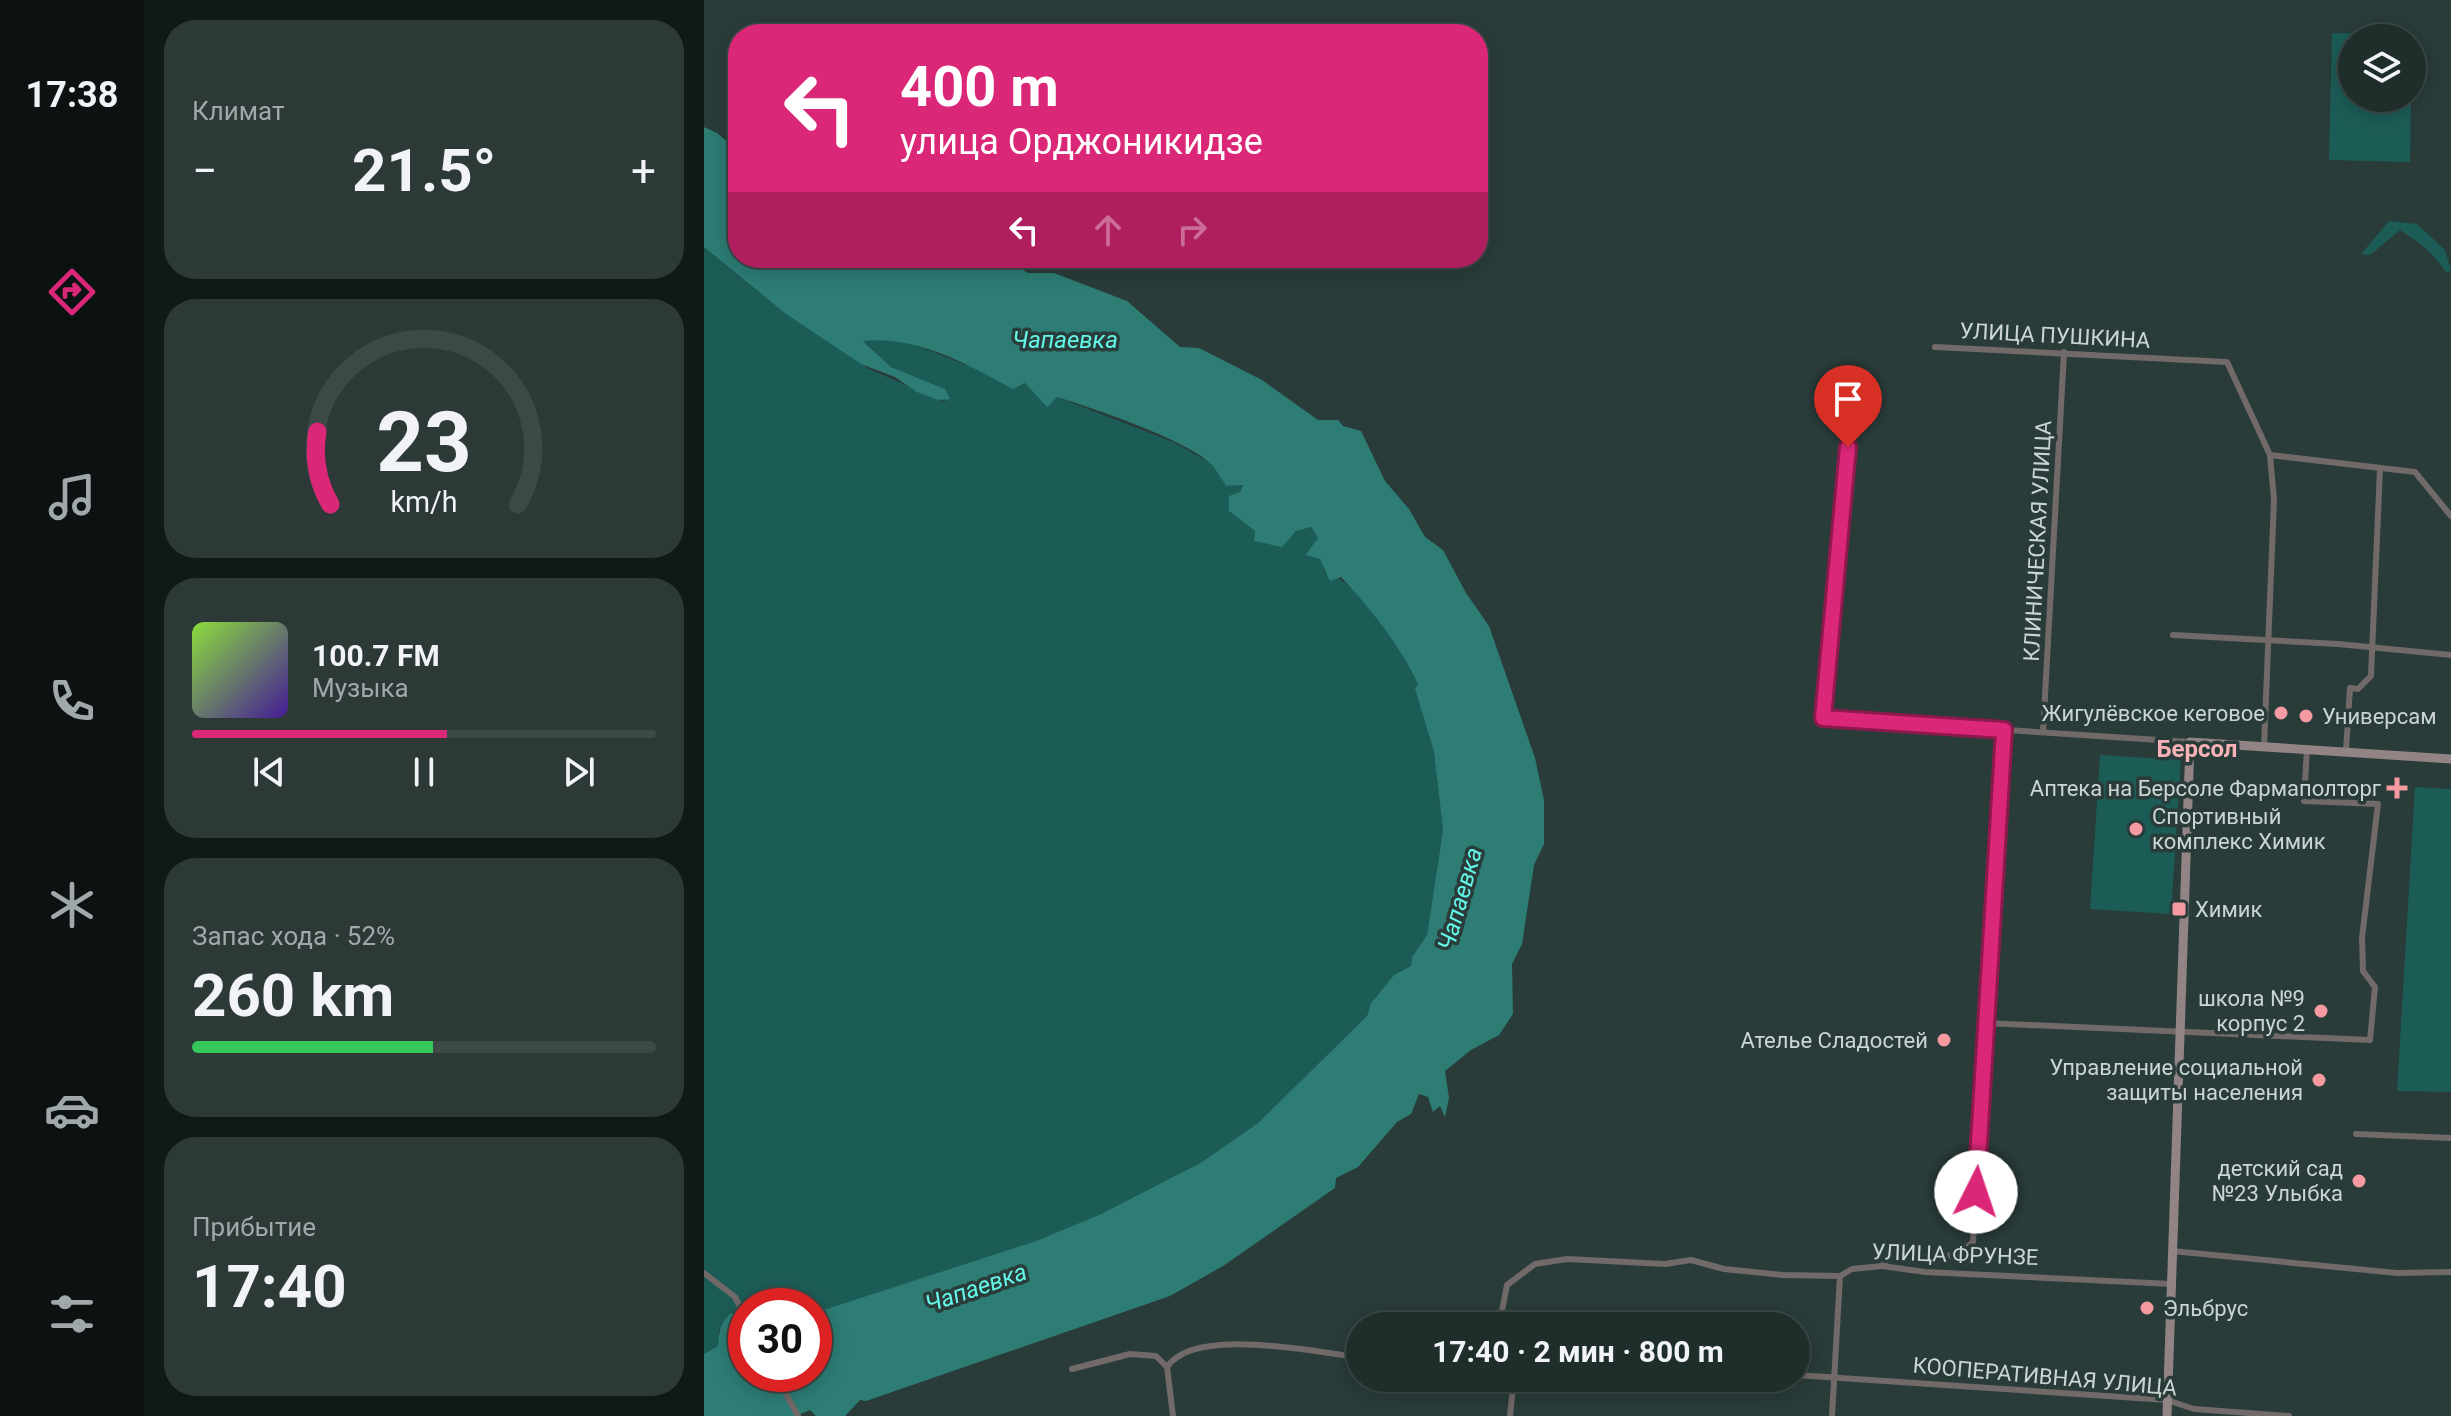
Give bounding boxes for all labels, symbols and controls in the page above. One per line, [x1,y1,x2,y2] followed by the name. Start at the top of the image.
[2338,24,2426,112] map controls
[2338,24,2426,112] button: layers
[900,54,1059,120] text: 400 m
[768,56,872,160] icon: left
[26,74,118,116] text: 17:38
[192,96,284,126] text: Климат
[900,121,1263,163] text: улица Орджоникидзе
[352,135,496,206] text: 21.5°
[192,145,217,197] text: −
[631,145,656,197] text: +
[1002,208,1046,252] icon: left
[1086,208,1130,252] icon: ahead
[1170,208,1214,252] icon: right
[44,264,100,320] icon: directions
[1959,318,2152,353] street label: УЛИЦА ПУШКИНА
[1012,326,1118,354] water label: Чапаевка
[1814,365,1882,447] pin
[1826,377,1870,421] icon: arrive
[376,393,472,490] text: 23
[2019,419,2056,662] street label: КЛИНИЧЕСКАЯ УЛИЦА
[44,469,100,525] icon: music
[390,485,458,519] text: km/h
[312,638,440,673] text: 100.7 FM
[44,673,100,729] icon: phone
[312,673,409,703] text: Музыка
[2042,701,2265,726] place label: Жигулёвское кеговое
[2272,704,2290,722] marker: Жигулёвское кеговое
[2322,704,2437,729] place label: Универсам
[2297,707,2315,725] marker: Универсам
[2157,735,2237,763] district label: Берсол
[247,750,291,794] icon: previous
[402,750,446,794] icon: pause
[557,750,601,794] icon: next
[2030,776,2382,801] place label: Аптека на Берсоле Фармаполторг
[2388,779,2406,797] marker: Аптека на Берсоле Фармаполторг
[2152,804,2326,854] place label: Спортивный комплекс Химик
[2127,820,2145,838] marker: Спортивный комплекс Химик
[1432,844,1488,954] water label: Чапаевка
[44,877,100,933] icon: climate
[2195,897,2263,922] place label: Химик
[2170,900,2188,918] marker: Химик
[192,921,395,951] text: Запас хода · 52%
[192,960,394,1031] text: 260 km
[2198,986,2305,1036] place label: школа №9 корпус 2
[2312,1002,2330,1020] marker: школа №9 корпус 2
[1741,1028,1928,1053] place label: Ателье Сладостей
[1935,1031,1953,1049] marker: Ателье Сладостей
[2049,1055,2303,1105] place label: Управление социальной защиты населения
[2310,1071,2328,1089] marker: Управление социальной защиты населения
[44,1082,100,1138] icon: car
[1934,1150,2018,1234] position arrow
[2211,1156,2343,1206] place label: детский сад №23 Улыбка
[2350,1172,2368,1190] marker: детский сад №23 Улыбка
[192,1212,316,1242] text: Прибытие
[1871,1239,2039,1270] street label: УЛИЦА ФРУНЗЕ
[192,1251,347,1322] text: 17:40
[922,1258,1030,1318] water label: Чапаевка
[44,1286,100,1342] icon: filters
[728,1288,832,1392] speed limit sign: 30
[2163,1296,2248,1321] place label: Эльбрус
[2138,1299,2156,1317] marker: Эльбрус
[1432,1334,1724,1369] text: 17:40 · 2 мин · 800 m
[1912,1352,2179,1401] street label: КООПЕРАТИВНАЯ УЛИЦА

